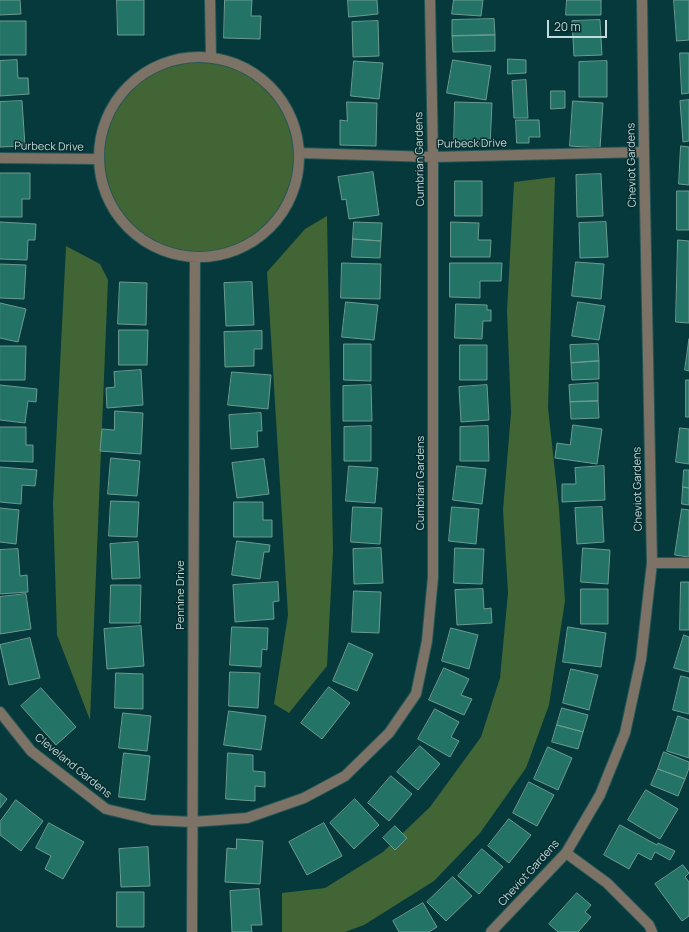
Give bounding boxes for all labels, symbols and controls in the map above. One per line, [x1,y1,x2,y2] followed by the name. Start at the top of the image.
[549,12,609,38] scale bar
[554,18,581,35] text: 20 m
[413,112,427,206] street label: Cumbrian Gardens
[625,123,639,207] street label: Cheviot Gardens
[437,137,507,151] street label: Purbeck Drive
[14,140,84,154] street label: Purbeck Drive
[414,436,428,530] street label: Cumbrian Gardens
[631,447,645,531] street label: Cheviot Gardens
[174,560,188,630] street label: Pennine Drive
[32,731,114,801] street label: Cleveland Gardens
[496,837,562,909] street label: Cheviot Gardens

